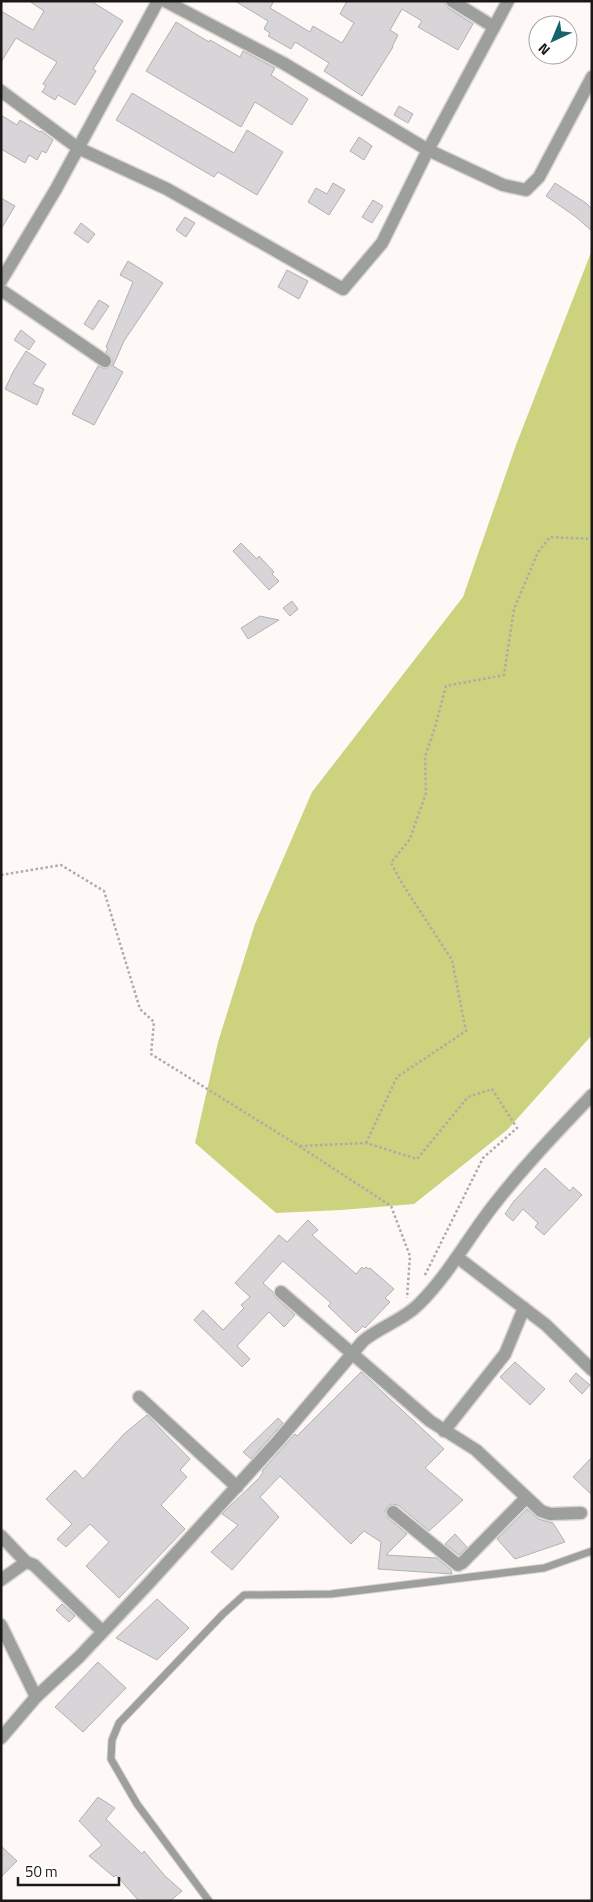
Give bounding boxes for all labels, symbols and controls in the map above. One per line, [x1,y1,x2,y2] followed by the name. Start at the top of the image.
[528,15,578,65] north arrow
[533,39,554,61] text: N
[18,1854,119,1886] scale bar
[25,1860,58,1883] text: 50 m

